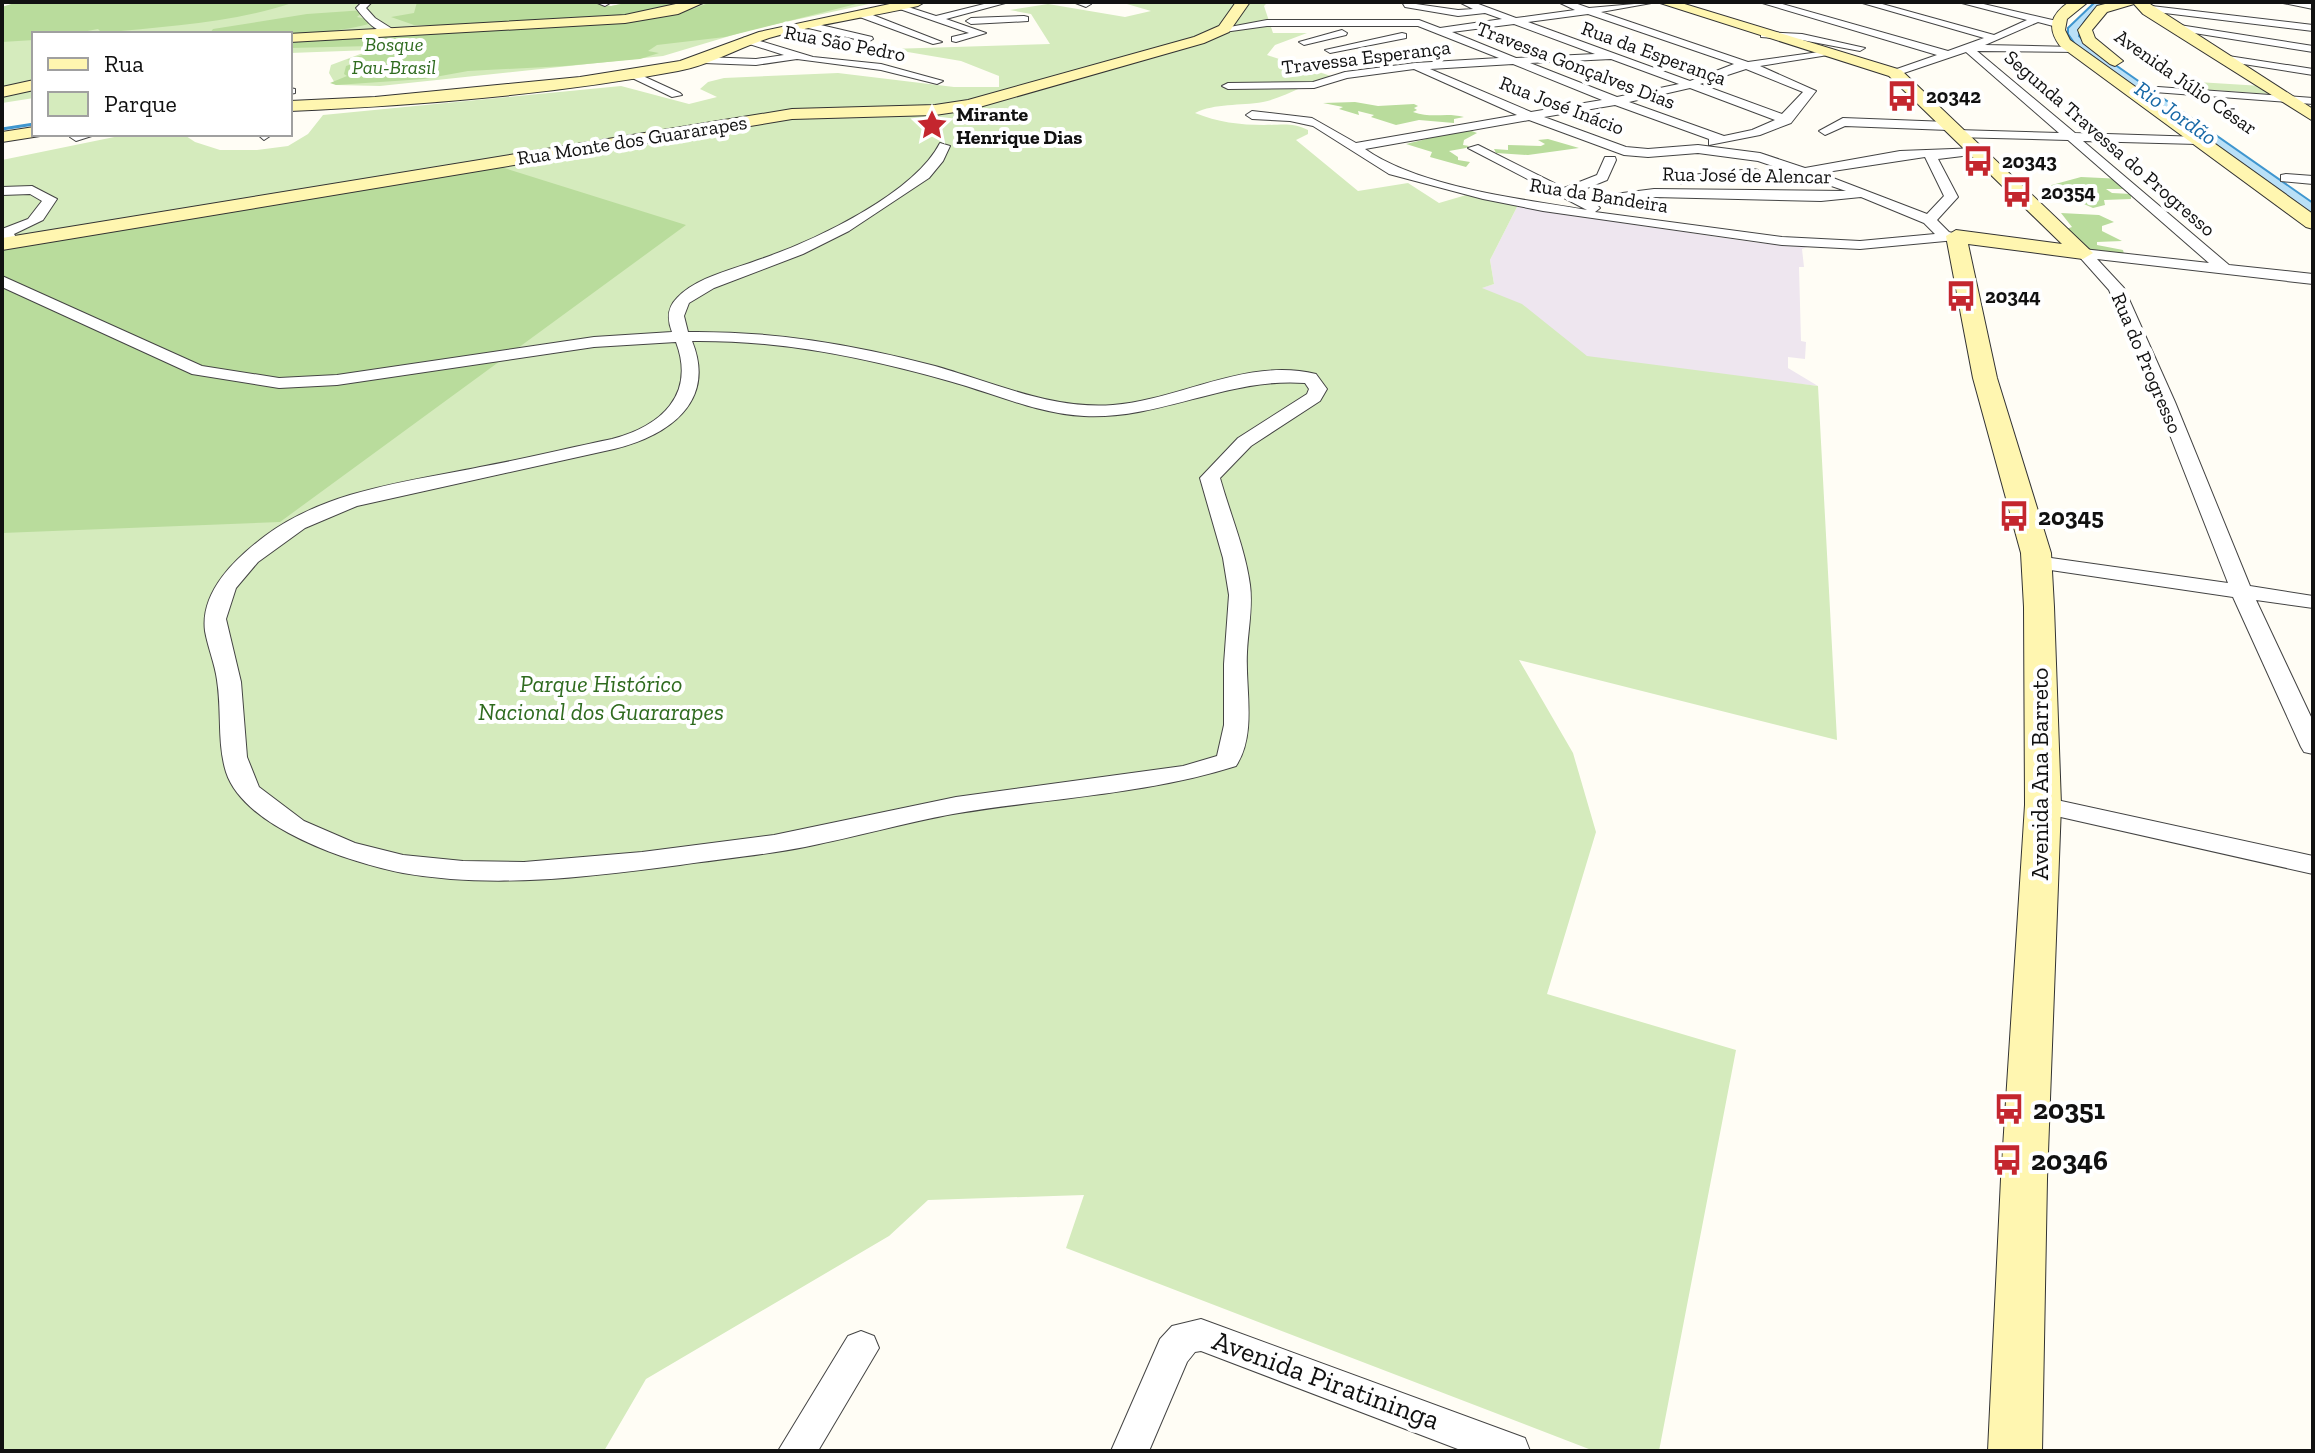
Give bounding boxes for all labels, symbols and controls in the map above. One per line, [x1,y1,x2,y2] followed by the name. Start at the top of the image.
[1473,16,1679,114] street label: Travessa Gonçalves Dias
[1578,16,1730,90] street label: Rua da Esperança
[782,19,908,67] street label: Rua São Pedro
[2110,24,2262,140] street label: Avenida Júlio César
[32,32,292,136] legend
[352,32,436,79] park label: Bosque Pau-Brasil
[1280,35,1452,79] street label: Travessa Esperança
[2000,45,2220,241] street label: Segunda Travessa do Progresso
[104,49,144,78] text: Rua
[1496,70,1628,140] street label: Rua José Inácio
[2130,75,2222,151] water label: Rio Jordão
[1885,79,1919,113] bus stop icon: 20342
[1926,84,1981,108] place label: 20342
[104,89,177,118] text: Parque
[956,102,1083,149] place label: Mirante Henrique Dias
[915,108,949,142] place icon: Mirante Henrique Dias
[515,110,749,170] street label: Rua Monte dos Guararapes
[1961,144,1995,178] bus stop icon: 20343
[2002,149,2057,173] place label: 20343
[1662,162,1832,188] street label: Rua José de Alencar
[1528,172,1670,218] street label: Rua da Bandeira
[2000,175,2034,209] bus stop icon: 20354
[2041,180,2096,204] place label: 20354
[1944,279,1978,313] bus stop icon: 20344
[1985,284,2041,308] place label: 20344
[2107,289,2187,437] street label: Rua do Progresso
[1997,499,2031,533] bus stop icon: 20345
[2038,502,2104,531] place label: 20345
[2025,668,2054,880] street label: Avenida Ana Barreto
[478,669,724,726] park label: Parque Histórico Nacional dos Guararapes
[1992,1092,2026,1126] bus stop icon: 20351
[2033,1093,2105,1126] place label: 20351
[1990,1143,2024,1177] bus stop icon: 20346
[2031,1144,2108,1177] place label: 20346
[1208,1324,1444,1437] street label: Avenida Piratininga

